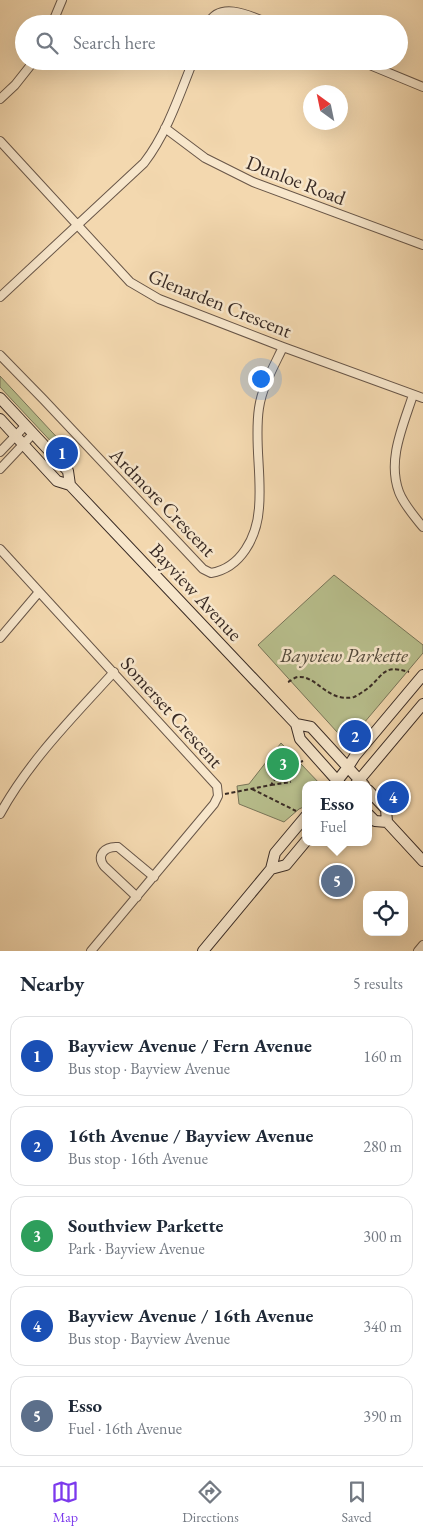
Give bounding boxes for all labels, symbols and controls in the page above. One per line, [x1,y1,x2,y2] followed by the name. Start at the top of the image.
[15,15,408,70] search box
[33,29,61,57] icon: search
[73,30,155,55] text: Search here
[303,85,348,130] north arrow
[243,149,350,211] street label: Dunloe Road
[144,262,296,344] street label: Glenarden Crescent
[248,366,274,392] your location
[46,434,78,472] pin: 1
[104,441,222,563] street label: Ardmore Crescent
[144,537,248,647] street label: Bayview Avenue
[279,642,408,668] park label: Bayview Parkette
[115,651,229,774] street label: Somerset Crescent
[339,717,371,755] pin: 2
[267,745,299,783] pin: 3
[377,778,409,816] pin: 4
[302,781,372,846] popup
[320,791,354,816] text: Esso
[320,816,347,837] text: Fuel
[321,862,353,900] pin: 5
[363,891,408,936] map controls
[363,891,408,936] button: locate
[20,970,84,997] text: Nearby
[353,973,403,994] text: 5 results
[68,1033,312,1058] text: Bayview Avenue / Fern Avenue
[33,1046,41,1067] text: 1
[363,1046,402,1067] text: 160 m
[68,1058,230,1079] text: Bus stop · Bayview Avenue
[68,1123,313,1148] text: 16th Avenue / Bayview Avenue
[33,1136,41,1157] text: 2
[363,1136,402,1157] text: 280 m
[68,1148,208,1169] text: Bus stop · 16th Avenue
[68,1213,224,1238] text: Southview Parkette
[33,1226,41,1247] text: 3
[363,1226,402,1247] text: 300 m
[68,1238,205,1259] text: Park · Bayview Avenue
[68,1303,313,1328] text: Bayview Avenue / 16th Avenue
[33,1316,41,1337] text: 4
[363,1316,402,1337] text: 340 m
[68,1328,230,1349] text: Bus stop · Bayview Avenue
[68,1393,102,1418] text: Esso
[33,1406,41,1427] text: 5
[363,1406,402,1427] text: 390 m
[68,1418,182,1439] text: Fuel · 16th Avenue
[51,1478,79,1526] tab: Map
[182,1478,239,1526] tab: Directions
[342,1478,372,1526] tab: Saved

